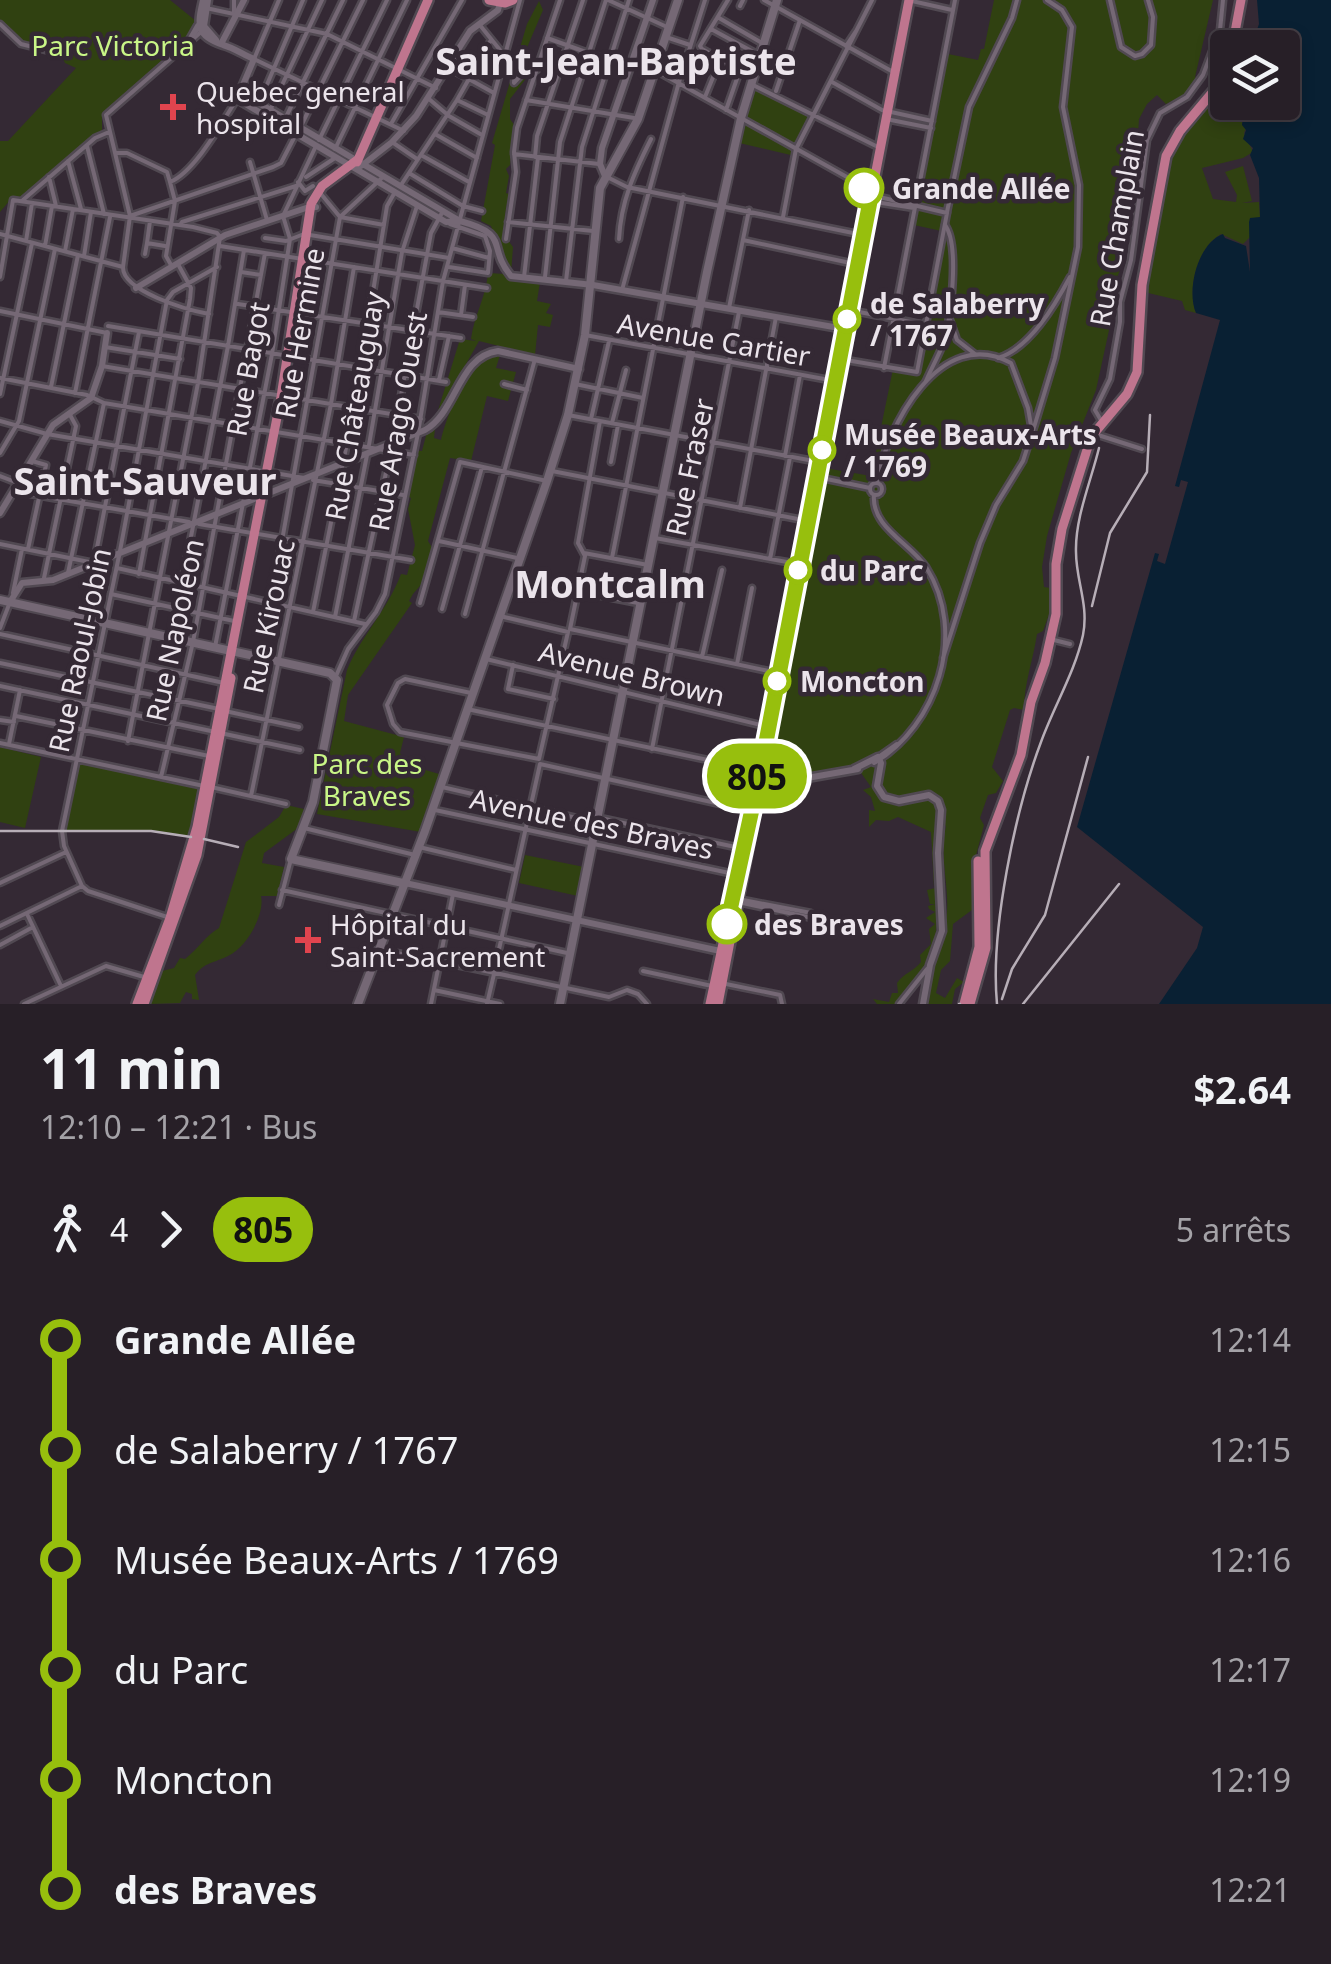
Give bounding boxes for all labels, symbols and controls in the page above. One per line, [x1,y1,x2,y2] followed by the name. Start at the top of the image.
[31,26,195,64] park label: Parc Victoria
[1210,30,1300,120] map controls
[1210,30,1300,120] button: layers
[435,34,797,86] district label: Saint-Jean-Baptiste
[196,72,405,142] place label: Quebec general hospital
[160,94,186,120] marker: Quebec general hospital
[1080,127,1152,329] street label: Rue Champlain
[845,169,883,207] marker: Grande Allée
[892,169,1070,207] place label: Grande Allée
[265,245,333,421] street label: Rue Hermine
[870,284,1044,354] place label: de Salaberry / 1767
[315,288,393,524] street label: Rue Châteauguay
[216,299,278,439] street label: Rue Bagot
[615,303,814,375] street label: Avenue Cartier
[834,306,860,332] marker: de Salaberry / 1767
[359,308,435,534] street label: Rue Arago Ouest
[656,394,722,539] street label: Rue Fraser
[844,415,1097,485] place label: Musée Beaux-Arts / 1769
[809,437,835,463] marker: Musée Beaux-Arts / 1769
[14,454,276,506] district label: Saint-Sauveur
[136,535,212,725] street label: Rue Napoléon
[233,535,303,697] street label: Rue Kirouac
[39,544,119,756] street label: Rue Raoul-Jobin
[820,551,924,589] place label: du Parc
[514,557,706,609] district label: Montcalm
[785,557,811,583] marker: du Parc
[535,632,729,714] street label: Avenue Brown
[800,662,924,700] place label: Moncton
[764,668,790,694] marker: Moncton
[312,744,422,814] park label: Parc des Braves
[700,744,814,808] line badge: 805
[727,753,787,800] text: 805
[467,779,717,867] street label: Avenue des Braves
[330,905,545,975] place label: Hôpital du Saint-Sacrement
[708,905,746,943] marker: des Braves
[754,905,904,943] place label: des Braves
[295,927,321,953] marker: Hôpital du Saint-Sacrement
[40,1030,223,1105] text: 11 min
[1193,1063,1291,1115] text: $2.64
[40,1105,317,1148] text: 12:10 – 12:21 · Bus
[40,1202,95,1257] icon: walk
[143,1202,198,1257] icon: forward
[233,1206,293,1253] text: 805
[110,1208,128,1251] text: 4
[1176,1208,1291,1251] text: 5 arrêts
[114,1313,356,1365] text: Grande Allée
[1209,1318,1291,1361] text: 12:14
[114,1423,458,1475] text: de Salaberry / 1767
[1209,1428,1291,1471] text: 12:15
[114,1533,559,1585] text: Musée Beaux-Arts / 1769
[1209,1538,1291,1581] text: 12:16
[114,1643,248,1695] text: du Parc
[1209,1648,1291,1691] text: 12:17
[114,1753,273,1805] text: Moncton
[1209,1758,1291,1801] text: 12:19
[114,1863,317,1915] text: des Braves
[1209,1868,1291,1911] text: 12:21

